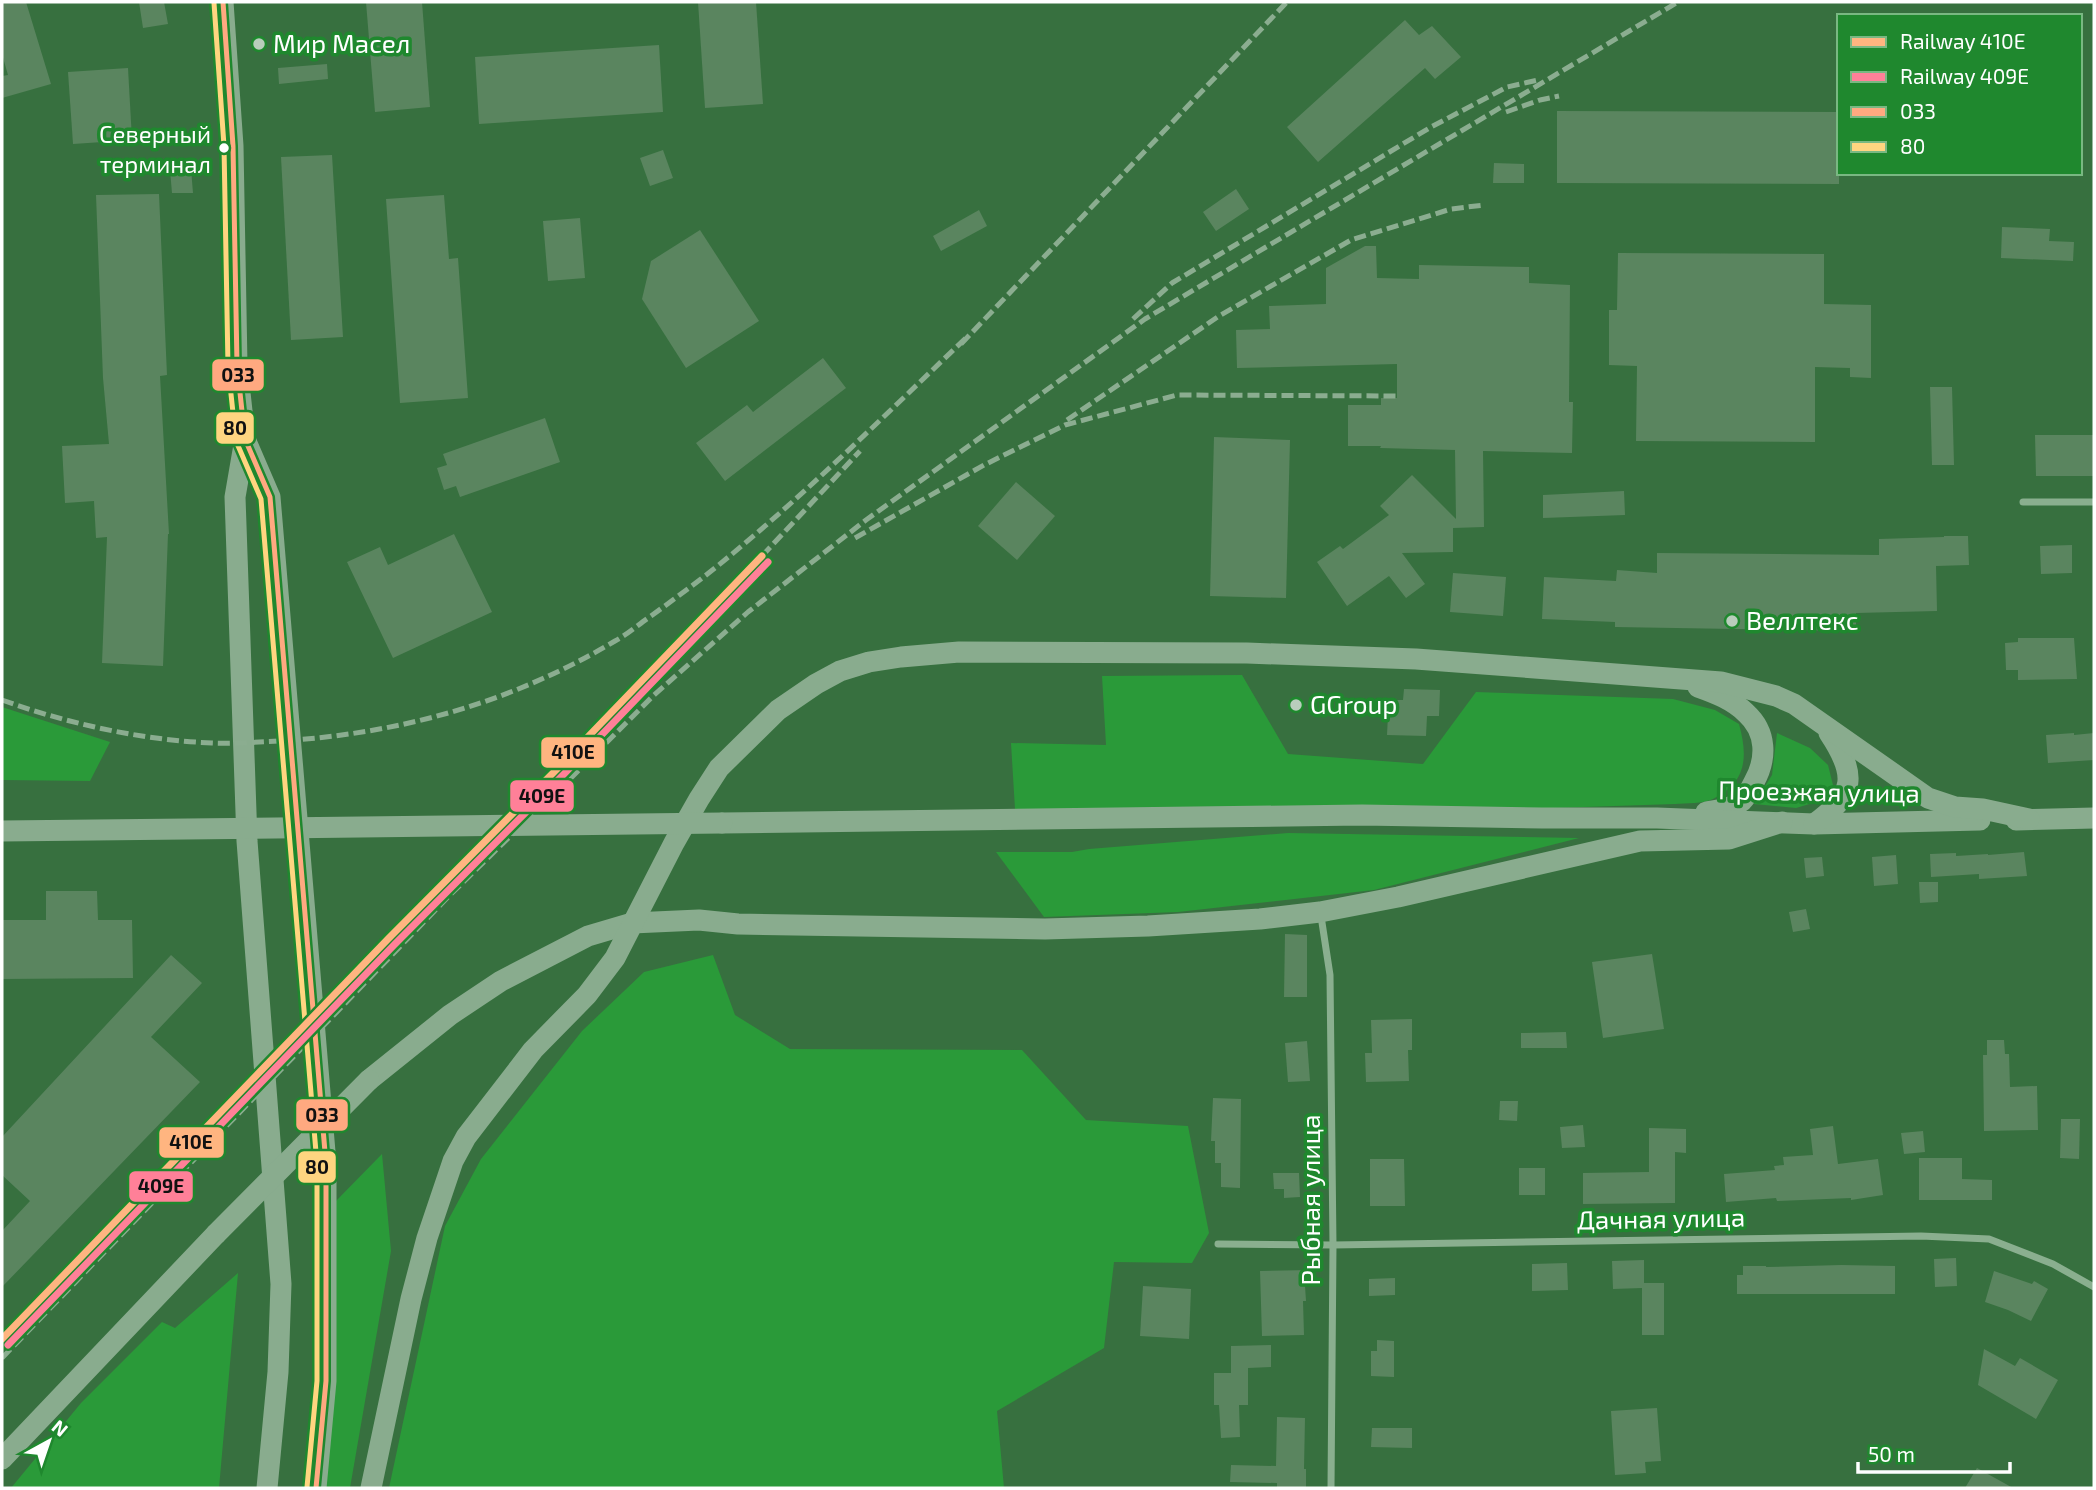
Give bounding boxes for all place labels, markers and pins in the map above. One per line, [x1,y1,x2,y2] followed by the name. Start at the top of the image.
[273,27,410,58] place label: Мир Масел
[251,36,267,52] marker: Мир Масел
[99,119,211,178] place label: Северный терминал
[217,141,231,155] marker: Северный терминал
[1746,604,1859,635] place label: Веллтекс
[1724,613,1740,629] marker: Веллтекс
[1310,688,1397,719] place label: GGroup
[1288,697,1304,713] marker: GGroup

